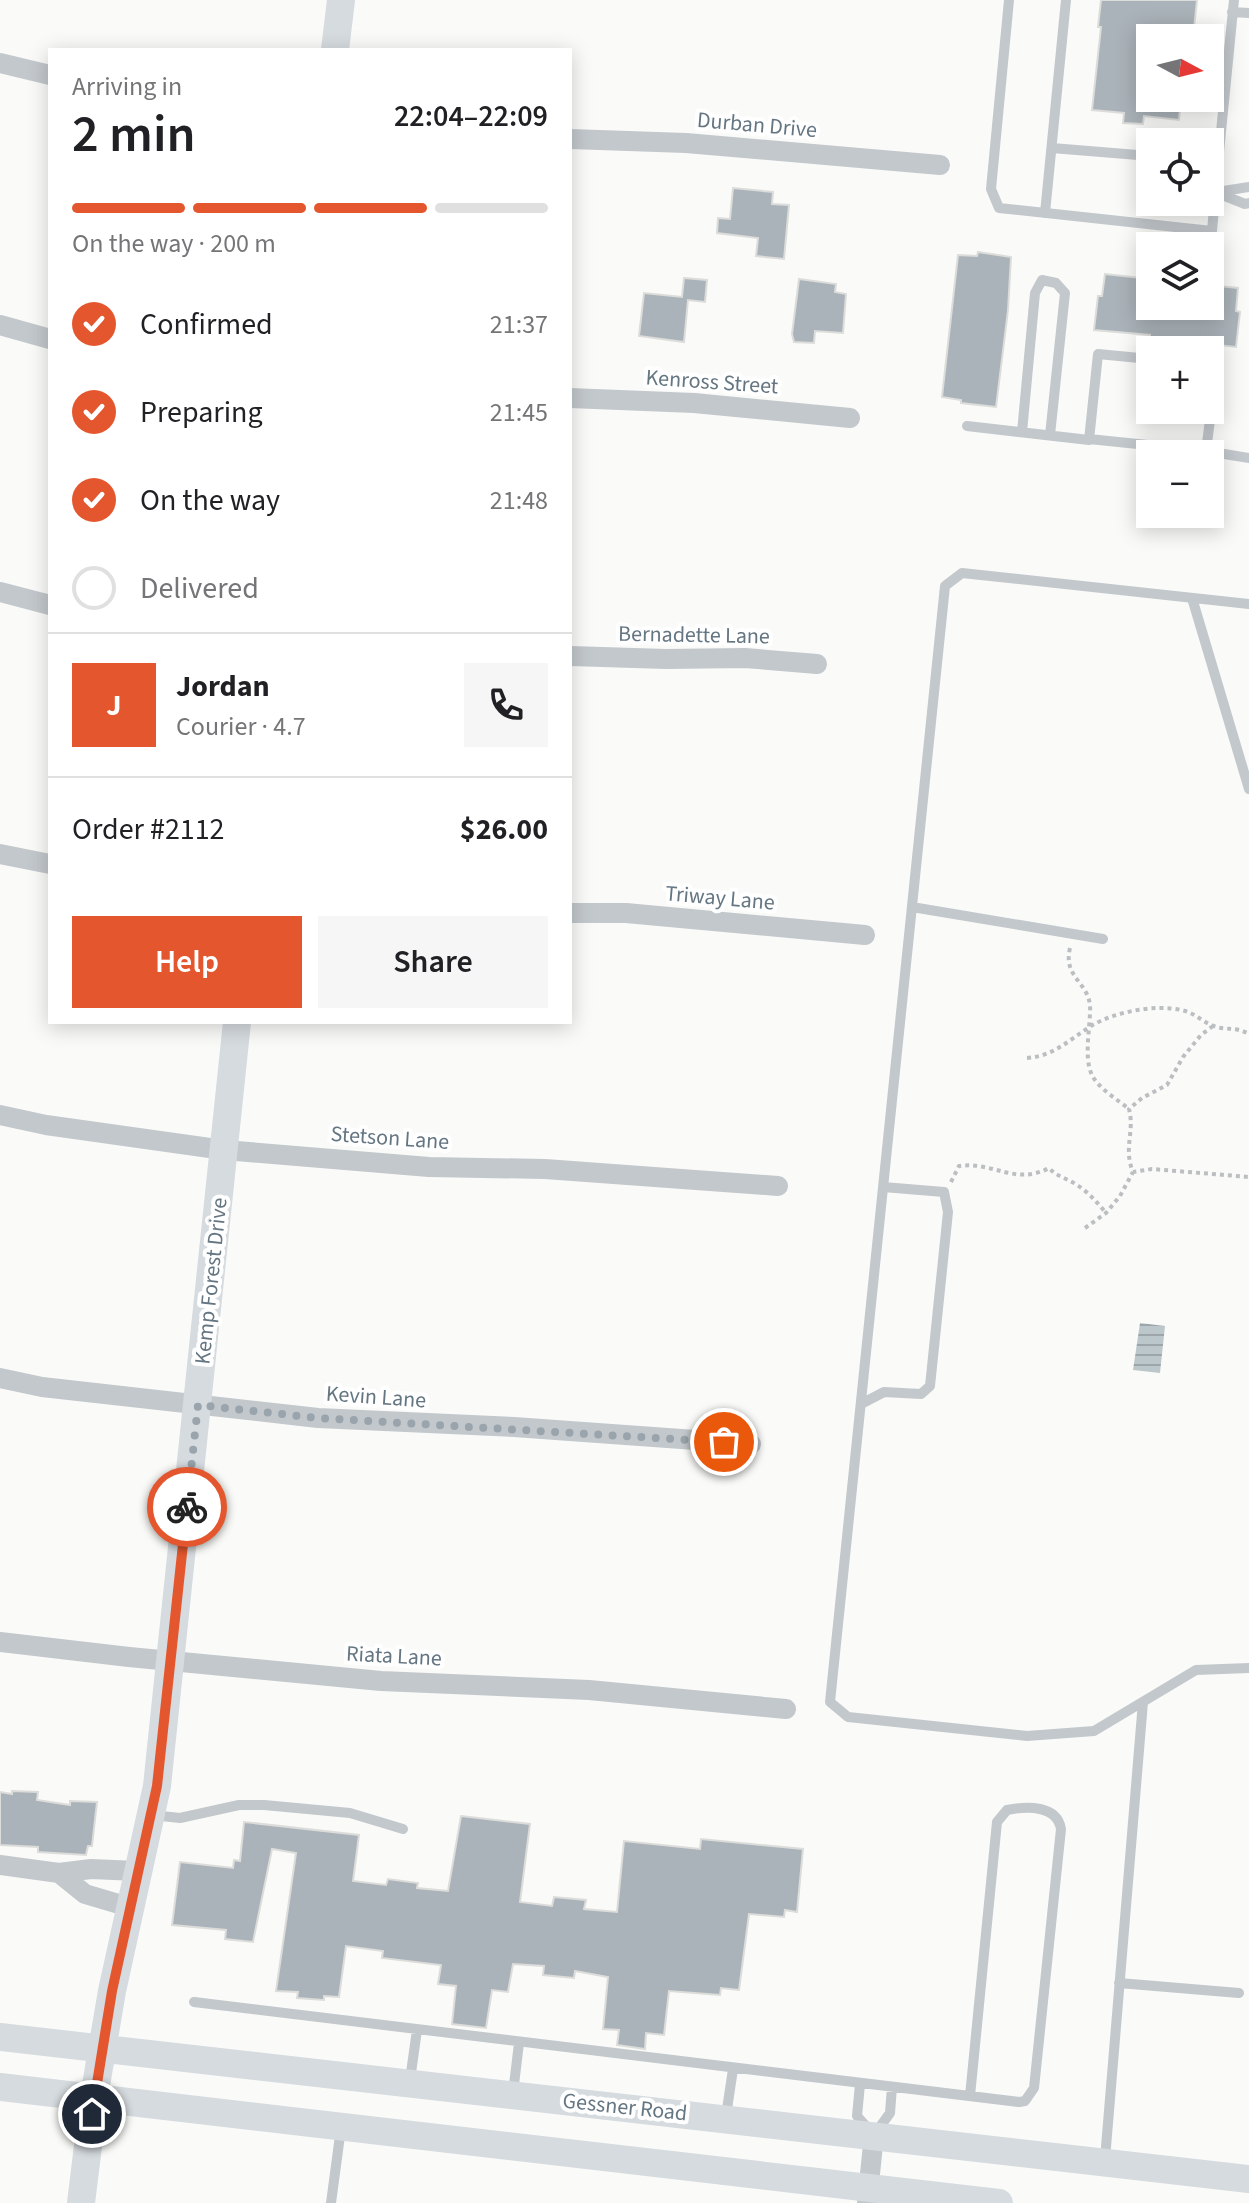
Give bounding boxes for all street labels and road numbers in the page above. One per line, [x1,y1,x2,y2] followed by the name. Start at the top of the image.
[696,104,818,146] street label: Durban Drive
[645,361,780,403] street label: Kenross Street
[618,618,770,652] street label: Bernadette Lane
[664,877,776,919] street label: Triway Lane
[330,1118,450,1158] street label: Stetson Lane
[186,1196,236,1366] street label: Kemp Forest Drive
[325,1378,427,1416] street label: Kevin Lane
[345,1638,443,1674] street label: Riata Lane
[561,2085,689,2129] street label: Gessner Road

